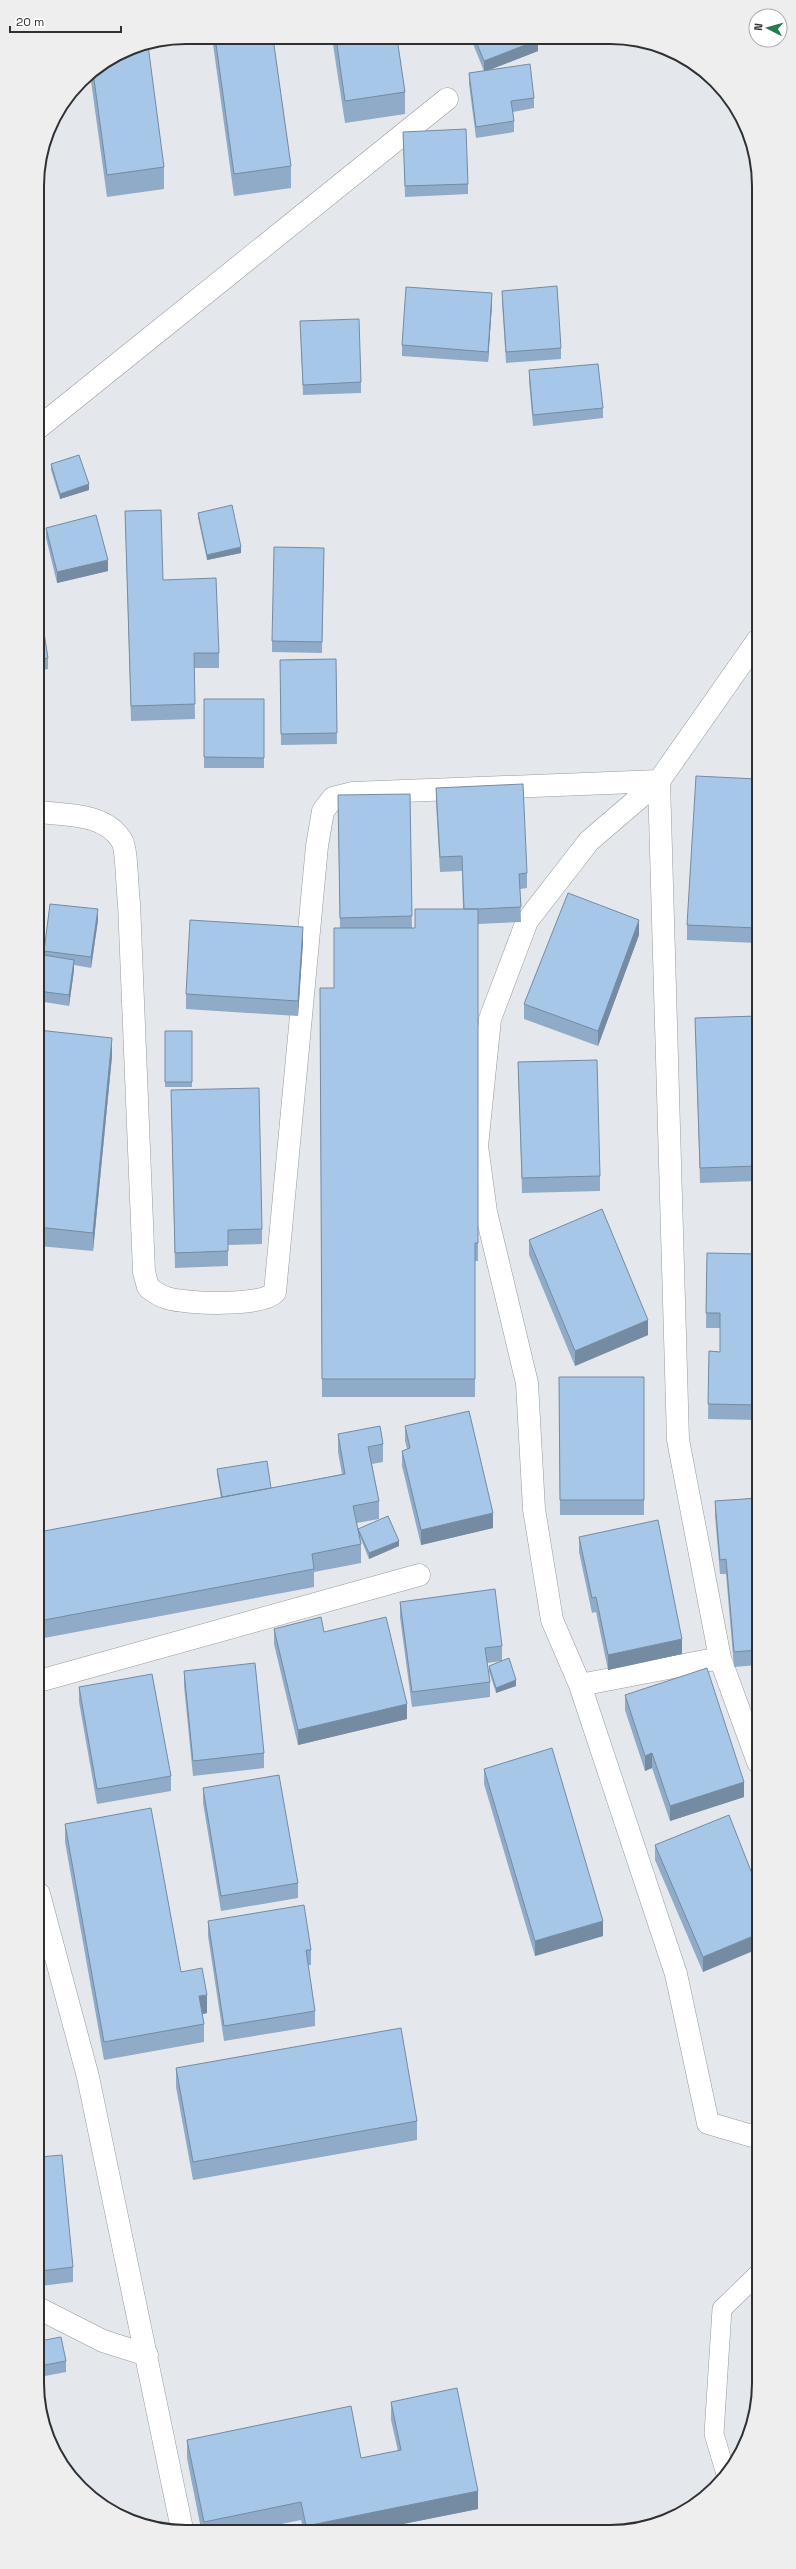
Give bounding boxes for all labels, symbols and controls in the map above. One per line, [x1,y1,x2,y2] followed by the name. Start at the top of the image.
[10,8,121,34] scale bar
[748,8,788,48] north arrow
[16,14,44,30] text: 20 m
[751,23,765,31] text: N

